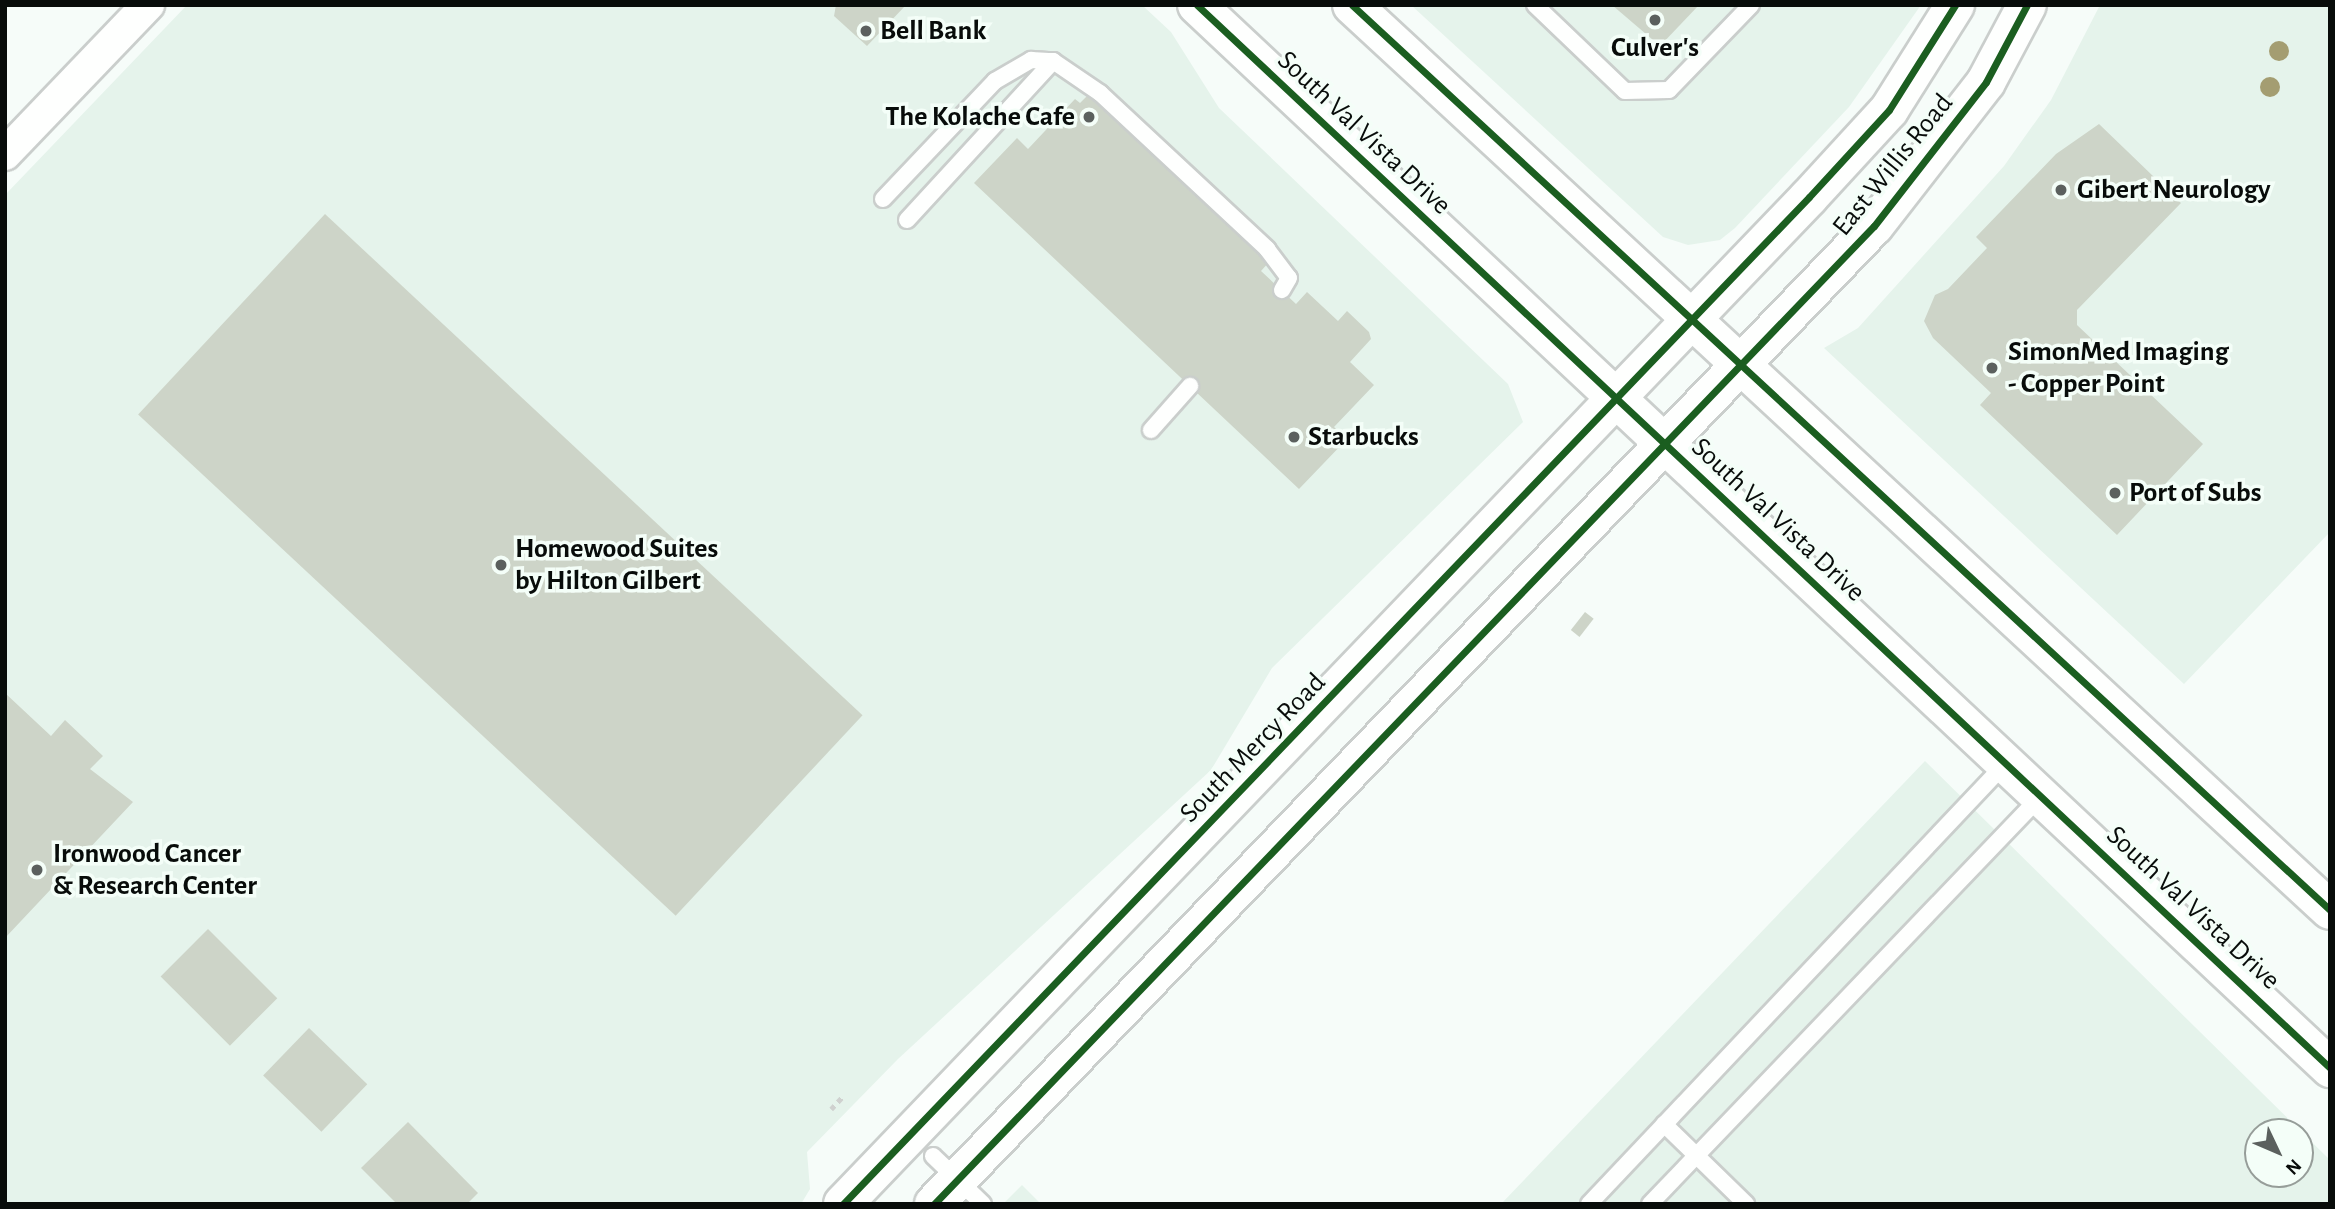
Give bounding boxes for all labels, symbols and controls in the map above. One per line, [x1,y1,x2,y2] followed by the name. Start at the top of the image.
[1647,12,1663,28] marker: Culver's
[880,14,986,48] place label: Bell Bank
[858,23,874,39] marker: Bell Bank
[1611,31,1699,65] place label: Culver's
[1270,44,1458,222] street label: South Val Vista Drive
[1826,87,1960,243] street label: East Willis Road
[885,100,1075,134] place label: The Kolache Cafe
[1081,109,1097,125] marker: The Kolache Cafe
[2077,173,2271,207] place label: Gibert Neurology
[2051,180,2071,200] marker: Gibert Neurology
[2008,335,2229,401] place label: SimonMed Imaging - Copper Point
[1982,358,2002,378] marker: SimonMed Imaging - Copper Point
[1308,420,1419,454] place label: Starbucks
[1286,429,1302,445] marker: Starbucks
[1684,431,1872,609] street label: South Val Vista Drive
[2129,476,2261,510] place label: Port of Subs
[2107,485,2123,501] marker: Port of Subs
[515,532,718,598] place label: Homewood Suites by Hilton Gilbert
[493,557,509,573] marker: Homewood Suites by Hilton Gilbert
[1173,666,1333,830] street label: South Mercy Road
[2099,819,2287,997] street label: South Val Vista Drive
[53,837,257,903] place label: Ironwood Cancer & Research Center
[27,860,47,880] marker: Ironwood Cancer & Research Center
[2244,1118,2314,1188] north arrow
[2282,1155,2304,1178] text: N

